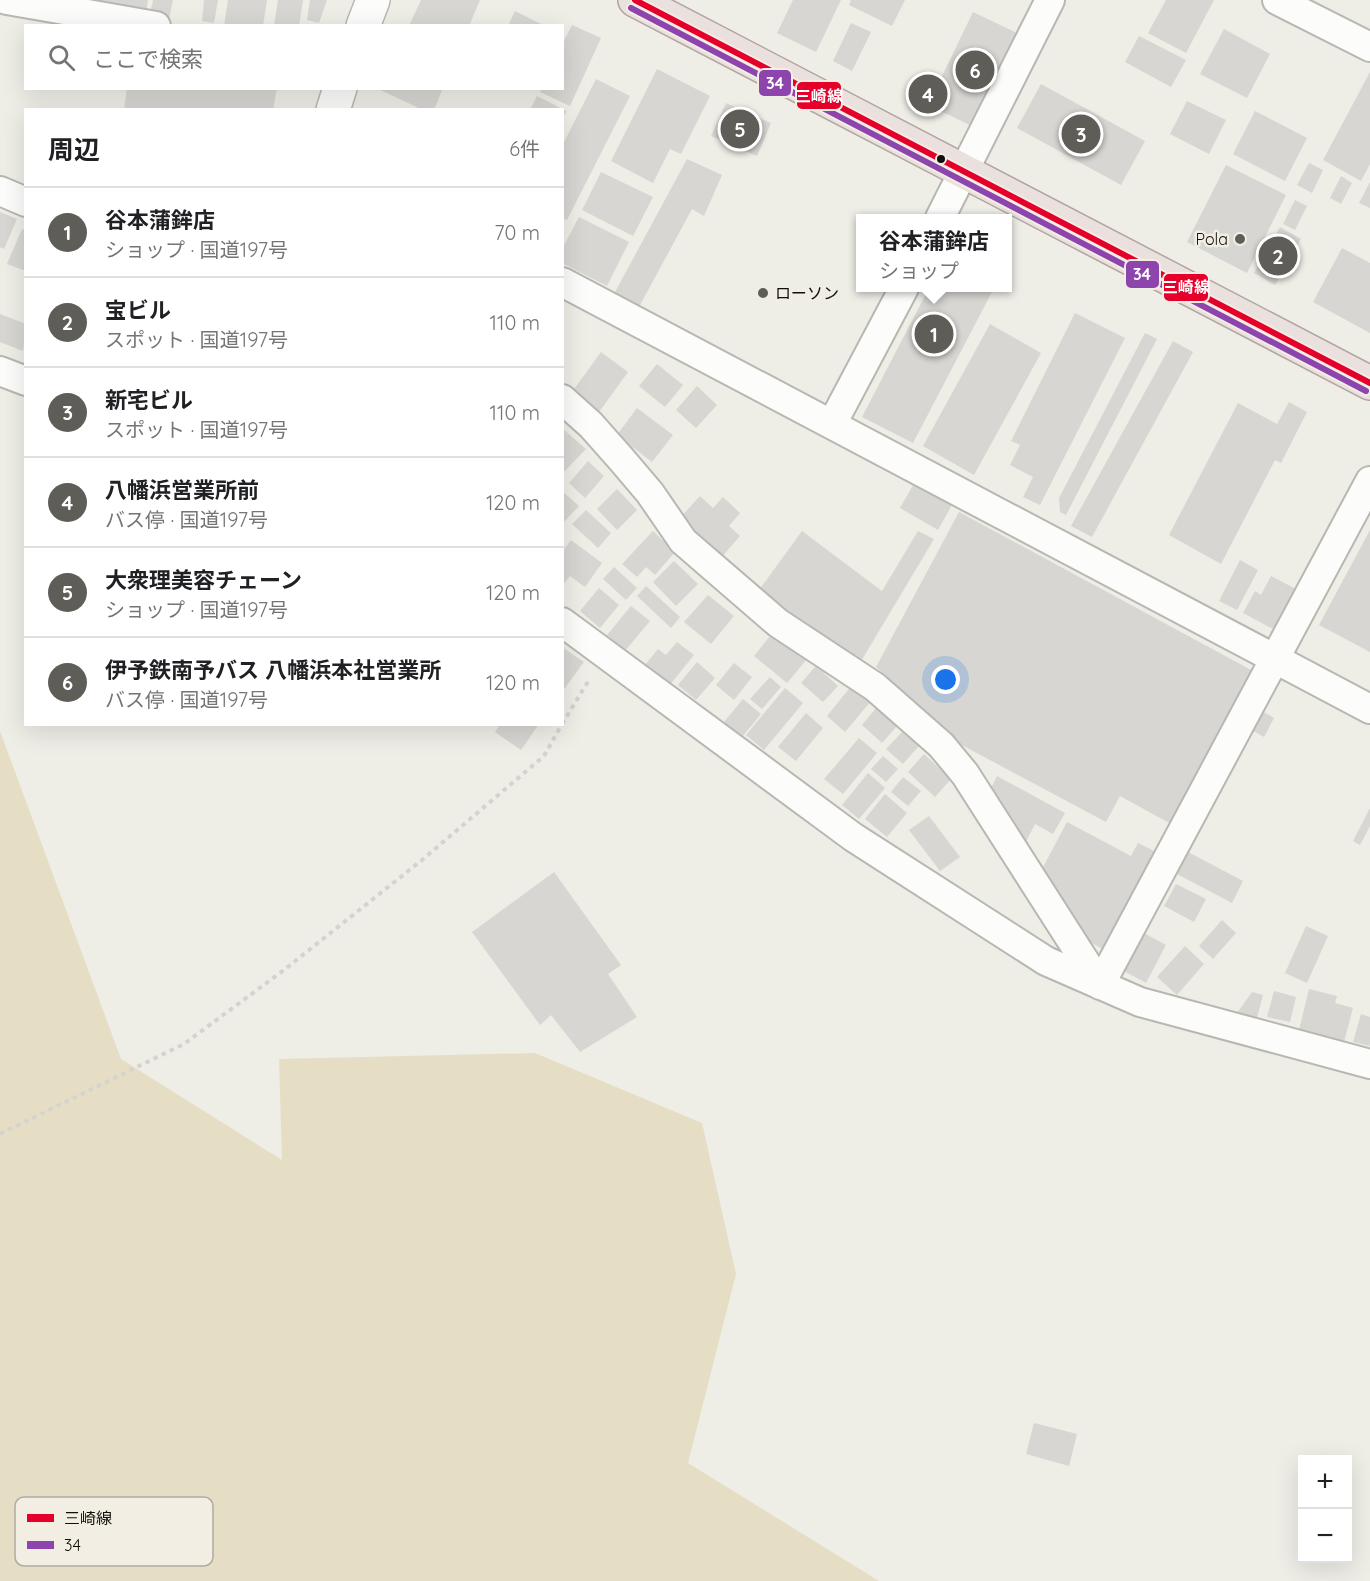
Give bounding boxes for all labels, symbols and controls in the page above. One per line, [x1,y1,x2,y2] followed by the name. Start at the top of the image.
[24,24,564,90] search box
[45,41,78,74] icon: search
[93,45,203,73] text: ここで検索
[956,48,994,92] pin: 6
[758,69,792,97] line badge: 34
[908,72,948,116] pin: 4
[766,73,785,93] text: 34
[796,81,842,110] line badge: 三崎線
[795,86,843,106] text: 三崎線
[720,106,760,152] pin: 5
[1062,112,1100,156] pin: 3
[48,133,100,166] text: 周辺
[509,136,540,161] text: 6件
[935,153,947,165] unlabelled marker
[105,206,215,234] text: 谷本蒲鉾店
[856,214,1012,292] popup
[64,220,71,245] text: 1
[494,220,540,245] text: 70 m
[879,227,989,255] text: 谷本蒲鉾店
[1196,229,1228,249] place label: Pola
[1233,232,1247,246] marker: Pola
[1258,234,1298,278] pin: 2
[105,237,288,262] text: ショップ · 国道197号
[879,258,959,283] text: ショップ
[1125,260,1160,289] line badge: 34
[1133,264,1152,284] text: 34
[1163,273,1209,302] line badge: 三崎線
[1162,277,1210,297] text: 三崎線
[775,283,839,303] place label: ローソン
[756,286,770,300] marker: ローソン
[105,296,171,324] text: 宝ビル
[62,310,73,335] text: 2
[490,310,540,335] text: 110 m
[914,312,954,356] pin: 1
[105,327,288,352] text: スポット · 国道197号
[105,386,193,414] text: 新宅ビル
[62,400,73,425] text: 3
[490,400,540,425] text: 110 m
[105,417,288,442] text: スポット · 国道197号
[105,476,259,504] text: 八幡浜営業所前
[62,490,73,515] text: 4
[486,490,540,515] text: 120 m
[105,507,268,532] text: バス停 · 国道197号
[105,566,302,594] text: 大衆理美容チェーン
[62,580,73,605] text: 5
[486,580,540,605] text: 120 m
[105,597,288,622] text: ショップ · 国道197号
[105,656,441,684] text: 伊予鉄南予バス 八幡浜本社営業所
[931,665,960,694] your location
[62,670,73,695] text: 6
[486,670,540,695] text: 120 m
[105,687,268,712] text: バス停 · 国道197号
[1298,1455,1352,1563] map controls
[1298,1455,1352,1509] button: +
[15,1497,213,1566] legend
[64,1508,112,1528] text: 三崎線
[1298,1509,1352,1563] button: −
[64,1535,81,1555] text: 34

